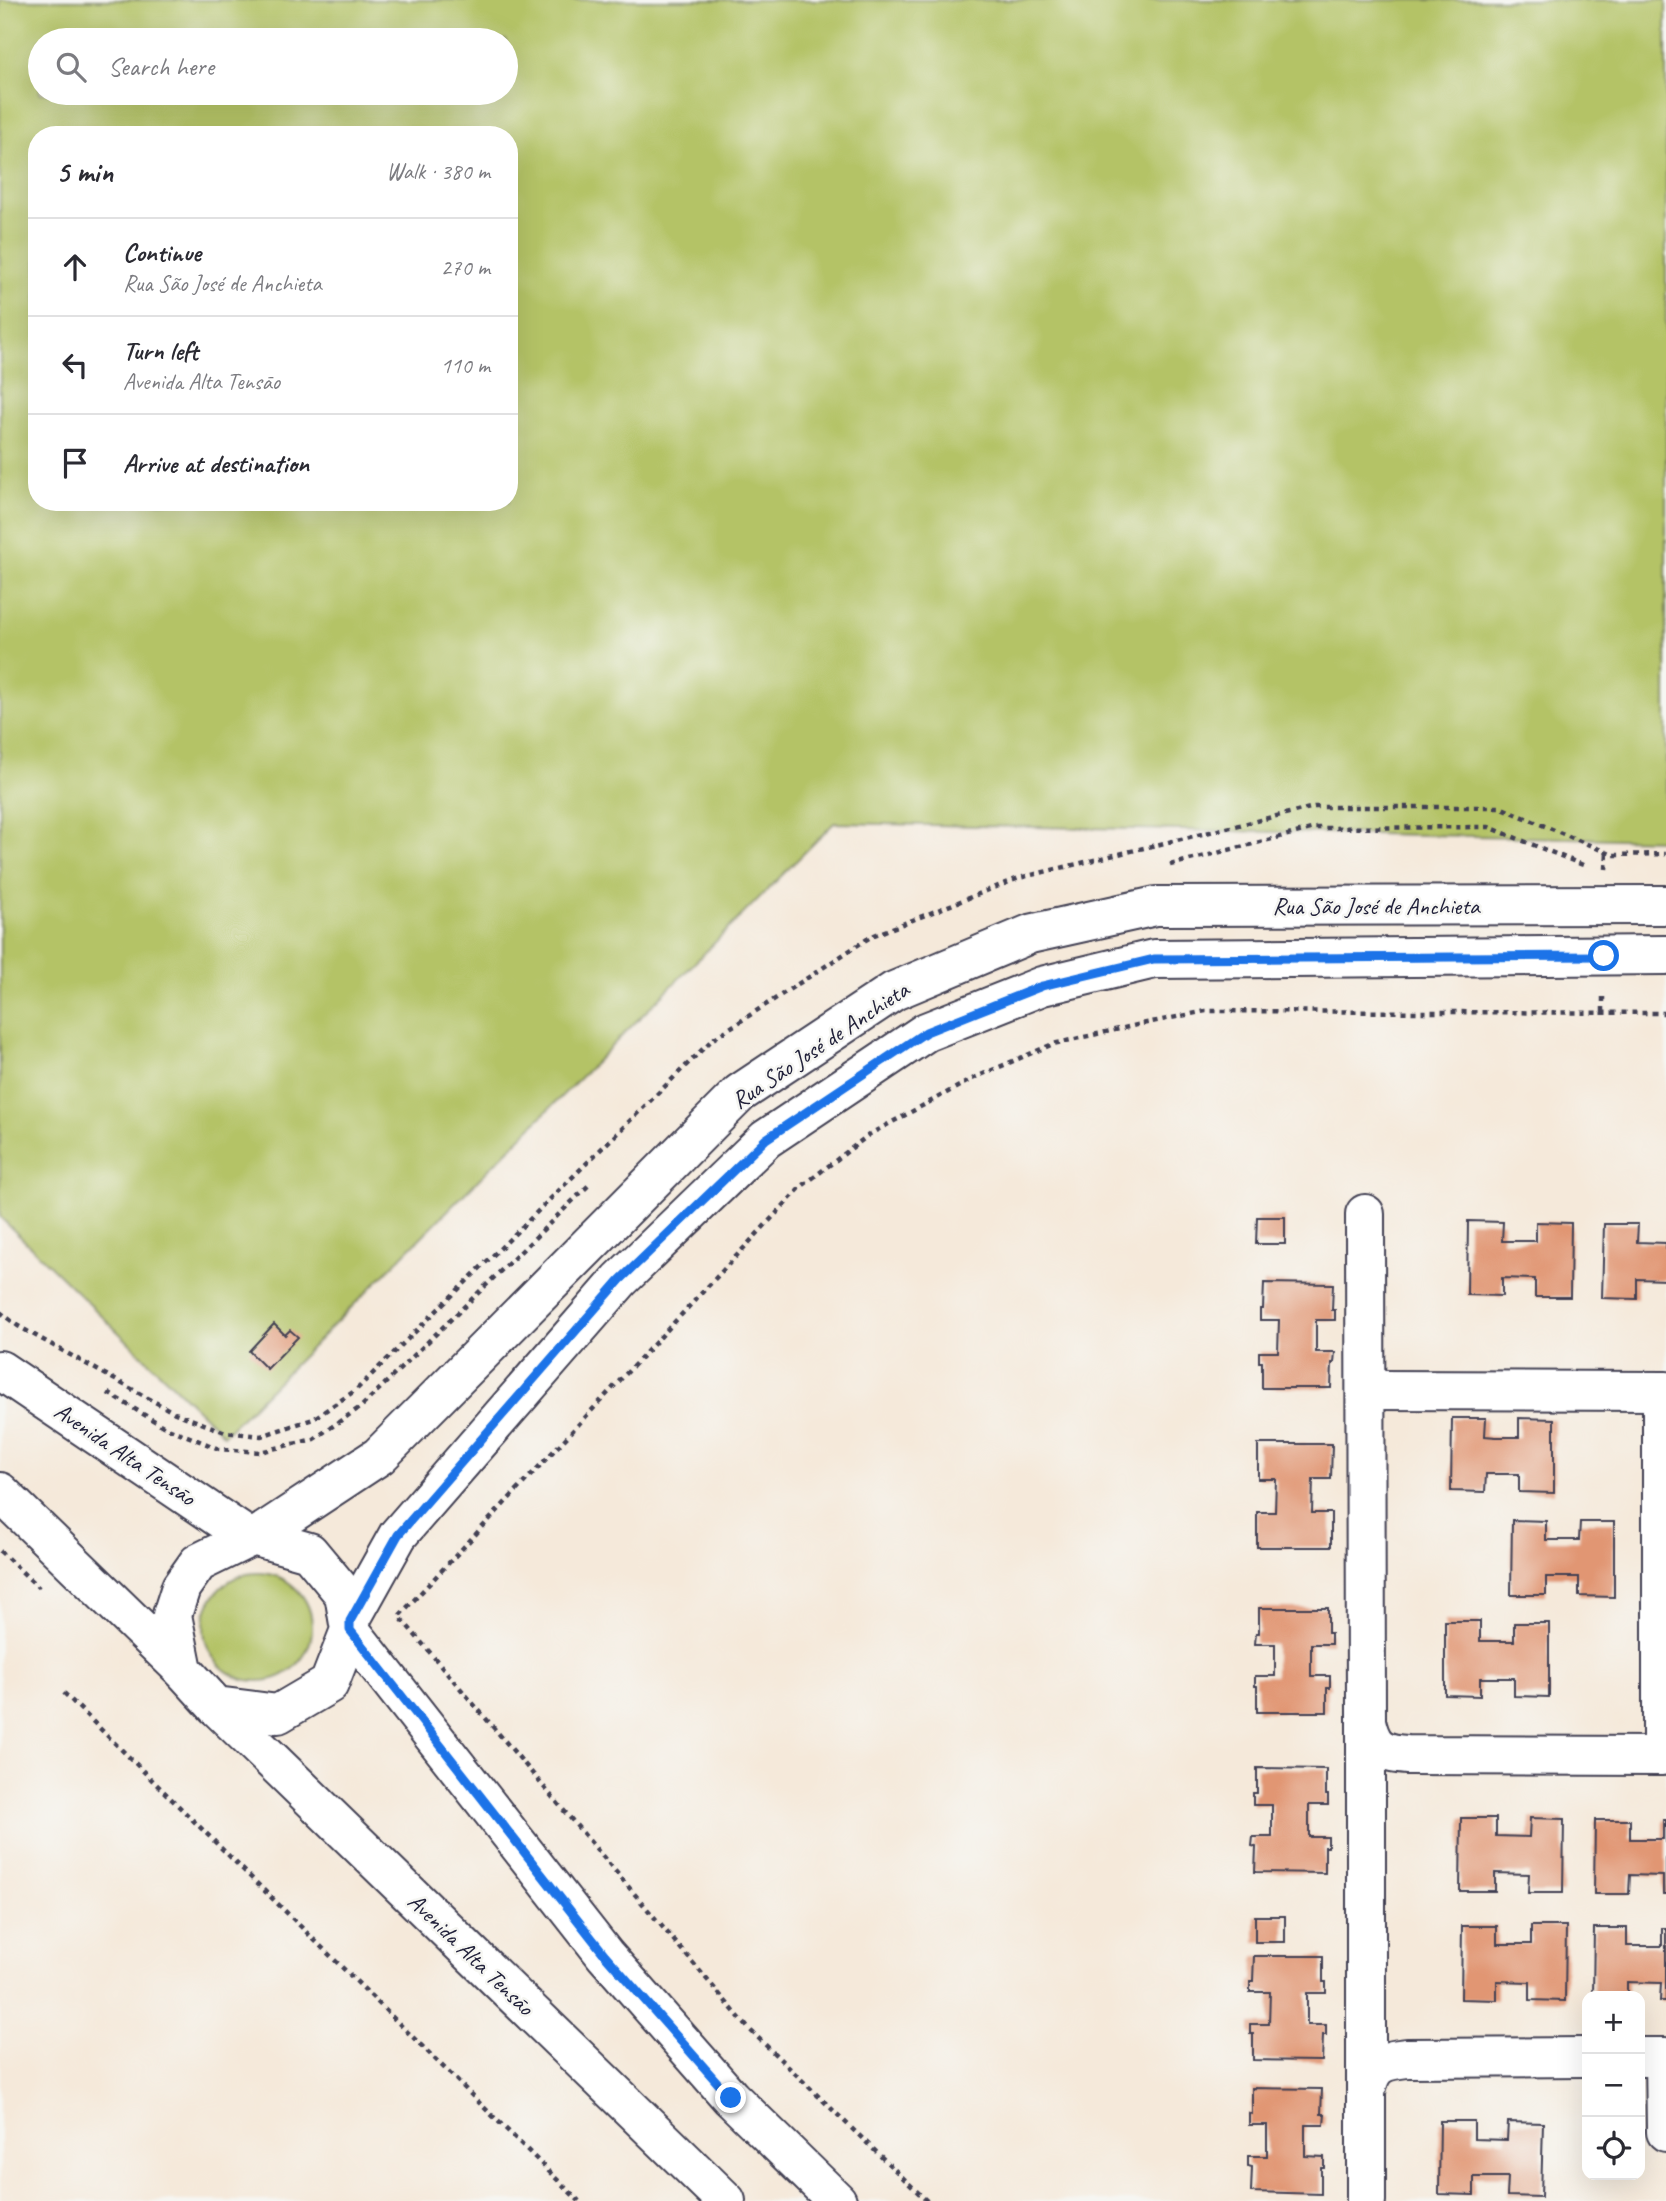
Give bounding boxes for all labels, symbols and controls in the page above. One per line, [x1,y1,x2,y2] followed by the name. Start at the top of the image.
[28,28,518,105] search box
[52,48,90,86] icon: search
[108,50,214,83] text: Search here
[56,153,113,191] text: 5 min
[386,157,490,186] text: Walk · 380 m
[123,236,201,269] text: Continue
[56,248,94,286] icon: ahead
[441,253,490,282] text: 270 m
[123,269,322,298] text: Rua São José de Anchieta
[123,334,198,367] text: Turn left
[56,346,94,384] icon: left
[441,351,490,380] text: 110 m
[123,367,280,396] text: Avenida Alta Tensāo
[56,444,94,482] icon: arrive
[123,447,309,480] text: Arrive at destination
[1272,891,1481,921] street label: Rua São José de Anchieta
[1588,940,1619,971] route start
[726,974,916,1115] street label: Rua São José de Anchieta
[49,1396,202,1513] street label: Avenida Alta Tensāo
[402,1886,541,2023] street label: Avenida Alta Tensāo
[1582,1991,1645,2180] map controls
[1582,1991,1645,2054] button: +
[1582,2054,1645,2117] button: −
[715,2082,746,2113] route end
[1582,2117,1645,2180] button: locate

